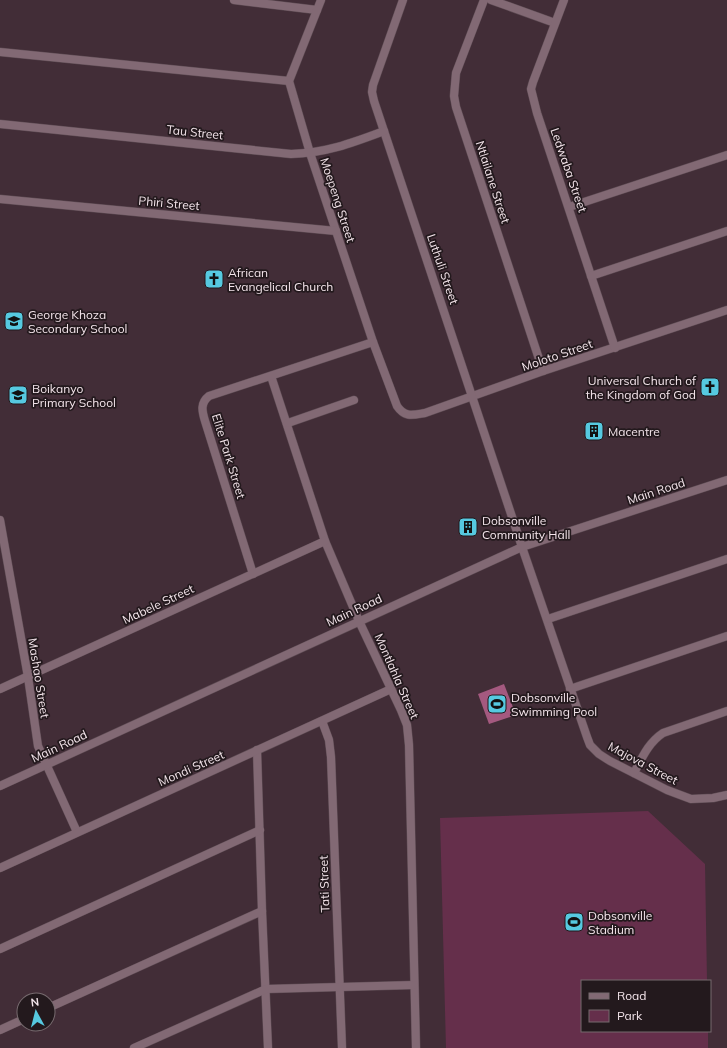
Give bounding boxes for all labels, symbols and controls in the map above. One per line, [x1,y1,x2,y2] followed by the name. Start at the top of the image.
[166,122,224,142] street label: Tau Street
[548,126,590,214] street label: Ledwaba Street
[473,139,513,225] street label: Ntlailane Street
[317,156,359,244] street label: Moepeng Street
[138,193,200,213] street label: Phiri Street
[424,232,462,306] street label: Luthuli Street
[228,265,333,294] place label: African Evangelical Church
[203,268,225,290] church icon: African Evangelical Church
[28,307,127,336] place label: George Khoza Secondary School
[3,310,25,332] school or university icon: George Khoza Secondary School
[520,336,594,374] street label: Moloto Street
[586,373,697,402] place label: Universal Church of the Kingdom of God
[699,376,721,398] church icon: Universal Church of the Kingdom of God
[32,381,116,410] place label: Boikanyo Primary School
[7,384,29,406] school or university icon: Boikanyo Primary School
[209,412,249,500] street label: Elite Park Street
[583,420,605,442] building icon: Macentre
[608,424,660,439] place label: Macentre
[625,475,687,507] street label: Main Road
[482,513,570,542] place label: Dobsonville Community Hall
[457,516,479,538] building icon: Dobsonville Community Hall
[120,581,196,627] street label: Mabele Street
[324,591,384,629] street label: Main Road
[371,631,423,721] street label: Montlahla Street
[25,637,53,719] street label: Mashao Street
[511,690,597,719] place label: Dobsonville Swimming Pool
[486,693,508,715] sports icon: Dobsonville Swimming Pool
[29,727,89,765] street label: Main Road
[606,738,680,788] street label: Majova Street
[156,747,226,789] street label: Mondi Street
[316,855,332,913] street label: Tati Street
[588,908,652,937] place label: Dobsonville Stadium
[563,911,585,933] sports icon: Dobsonville Stadium
[581,980,711,1032] legend
[617,988,646,1003] text: Road
[16,992,56,1032] north arrow
[30,995,40,1010] text: N
[617,1008,643,1023] text: Park

